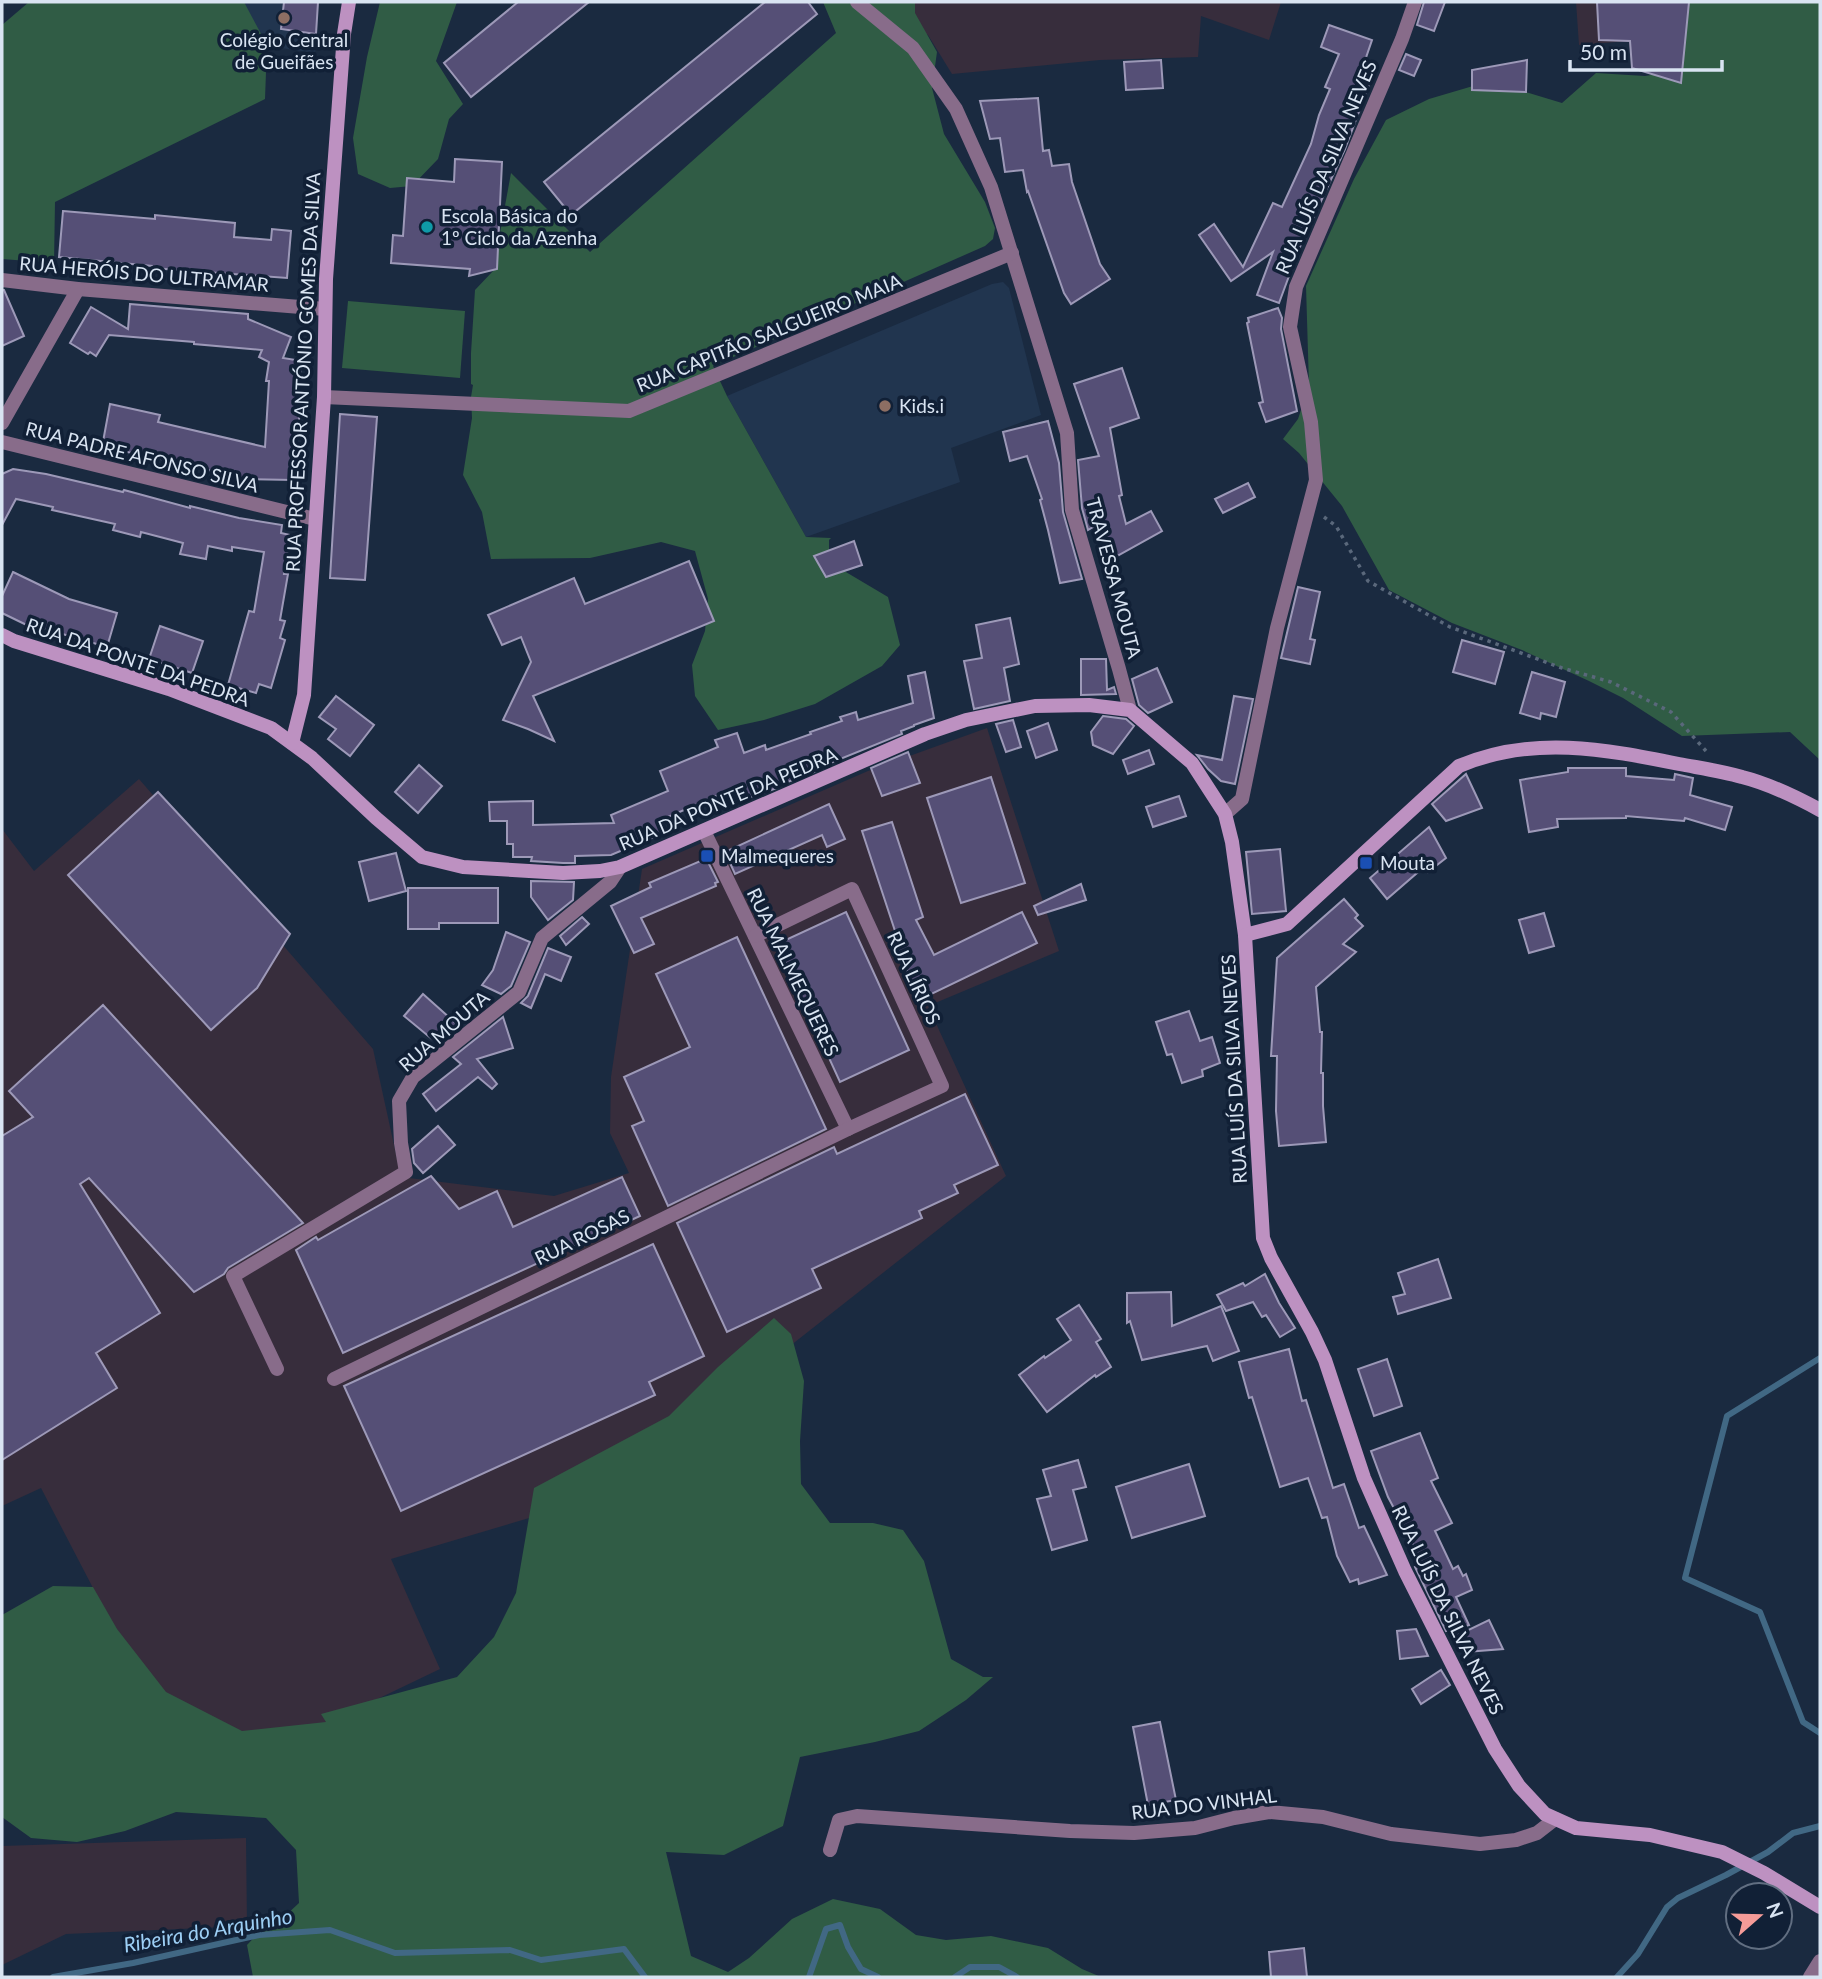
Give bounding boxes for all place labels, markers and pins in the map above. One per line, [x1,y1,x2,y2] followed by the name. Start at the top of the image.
[276,10,292,26] marker: Colégio Central de Gueifães
[220,28,348,73] place label: Colégio Central de Gueifães
[441,204,597,249] place label: Escola Básica do 1º Ciclo da Azenha
[419,219,435,235] marker: Escola Básica do 1º Ciclo da Azenha
[899,394,944,417] place label: Kids.i
[877,398,893,414] marker: Kids.i
[721,844,834,867] place label: Malmequeres
[699,848,715,864] marker: Malmequeres
[1380,851,1435,874] place label: Mouta
[1358,855,1374,871] marker: Mouta

